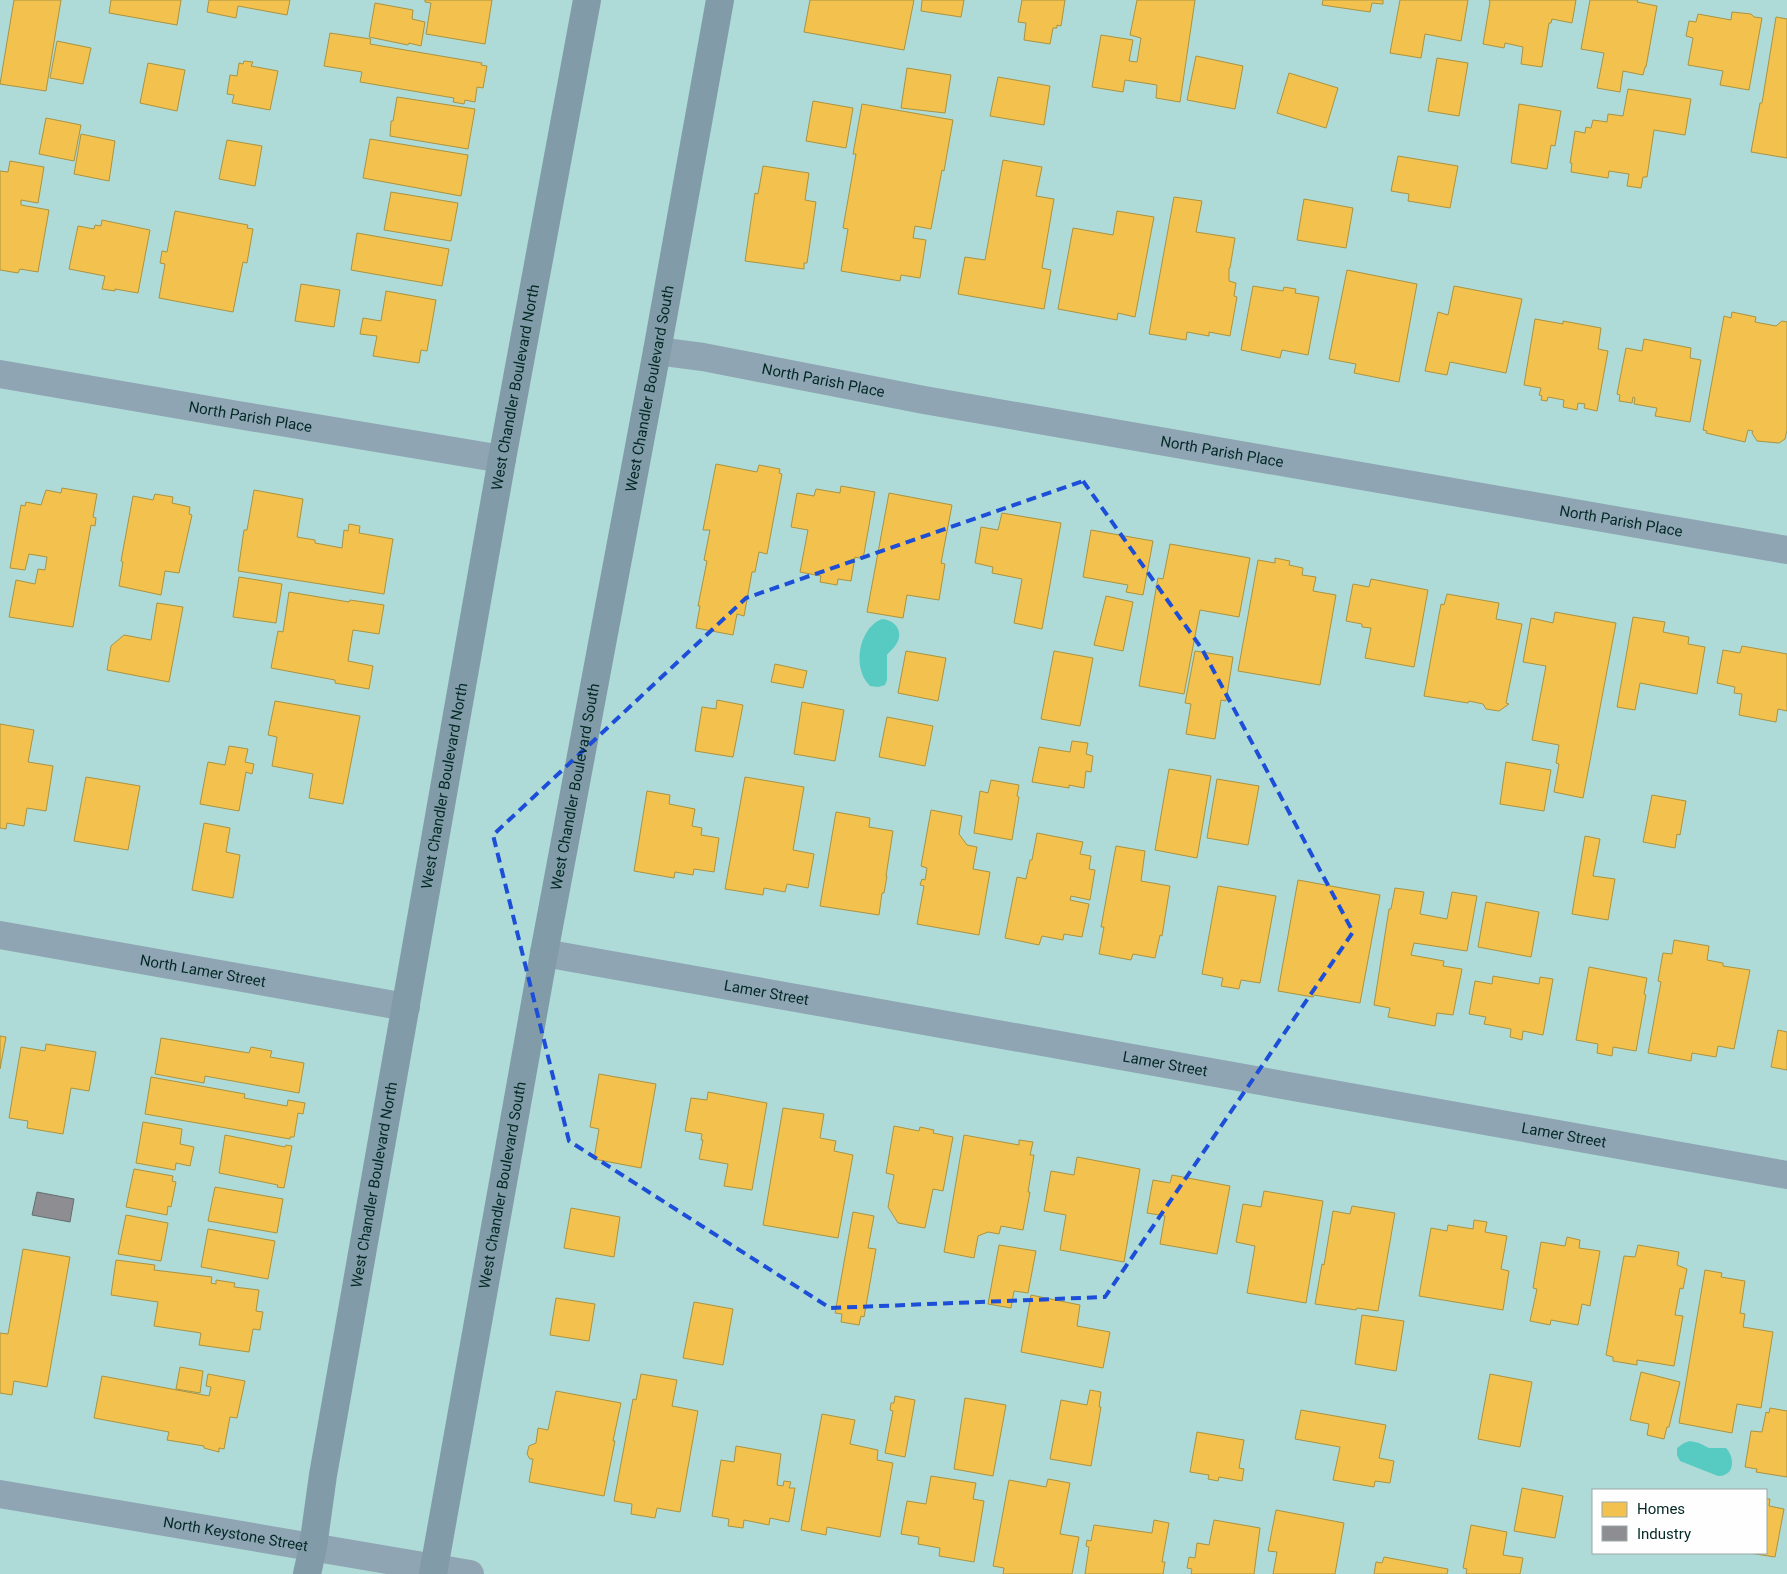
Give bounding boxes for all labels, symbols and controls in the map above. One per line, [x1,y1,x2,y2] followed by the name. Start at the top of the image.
[488,283,543,492] street label: West Chandler Boulevard North
[622,284,678,494] street label: West Chandler Boulevard South
[760,360,886,401] street label: North Parish Place
[187,398,313,436] street label: North Parish Place
[1159,432,1285,471] street label: North Parish Place
[1558,502,1684,541] street label: North Parish Place
[417,681,471,890] street label: West Chandler Boulevard North
[547,682,603,892] street label: West Chandler Boulevard South
[138,951,267,991] street label: North Lamer Street
[723,976,810,1009] street label: Lamer Street
[1121,1048,1209,1080] street label: Lamer Street
[347,1080,401,1289] street label: West Chandler Boulevard North
[475,1080,530,1290] street label: West Chandler Boulevard South
[1520,1119,1608,1152] street label: Lamer Street
[1592,1489,1767,1554] legend
[1637,1500,1685,1518] text: Homes
[162,1513,309,1555] street label: North Keystone Street
[1637,1525,1691,1543] text: Industry

